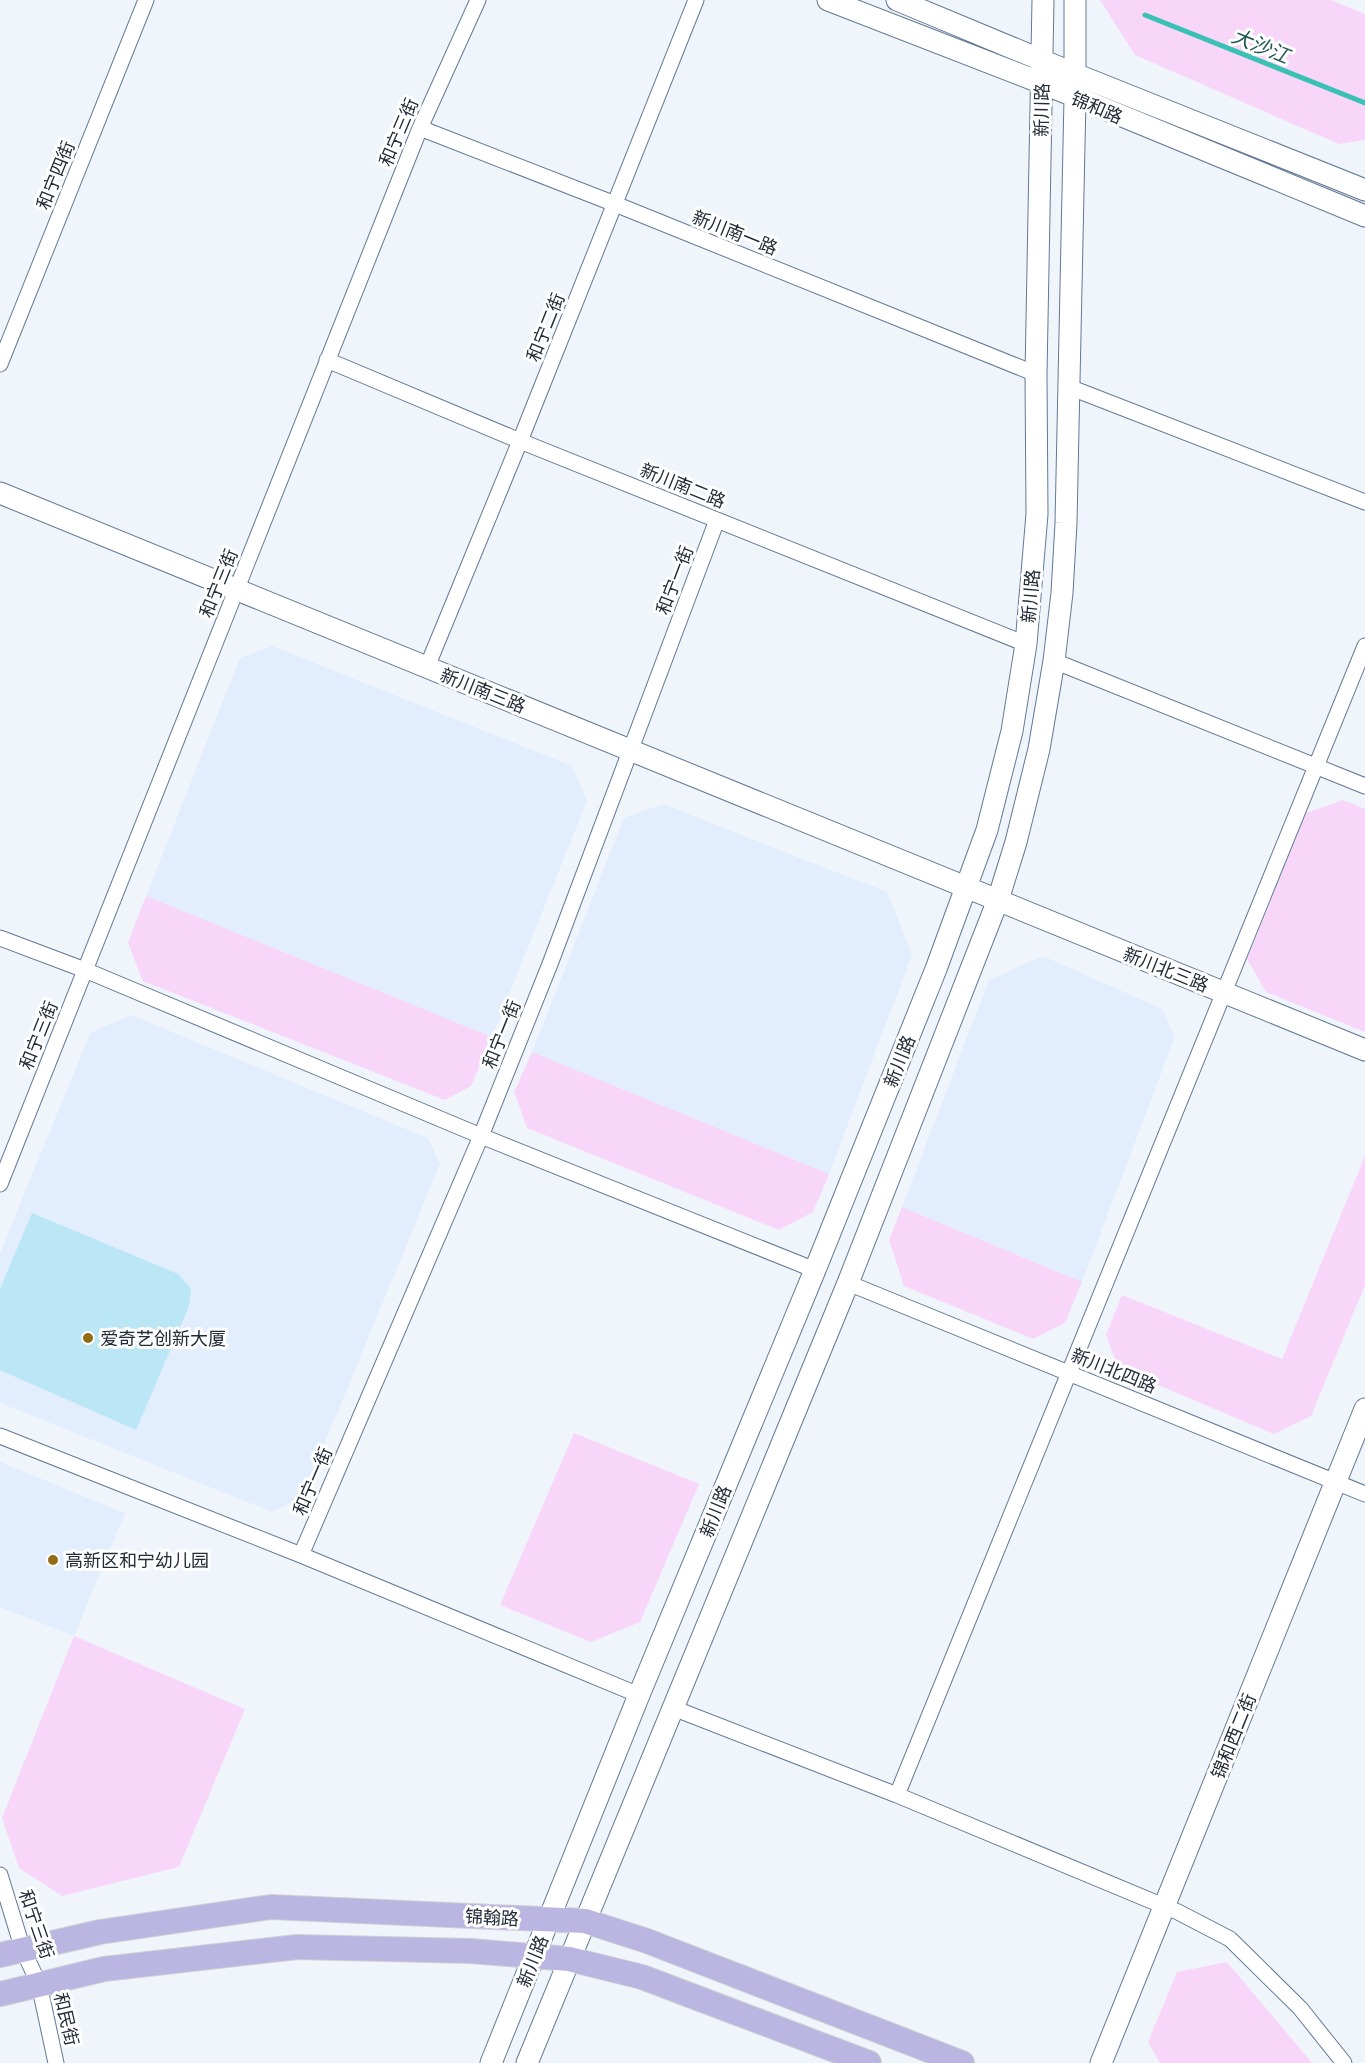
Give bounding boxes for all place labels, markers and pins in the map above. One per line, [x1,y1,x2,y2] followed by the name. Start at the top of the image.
[100,1327,226,1349] place label: 爱奇艺创新大厦
[81,1331,95,1345] marker: 爱奇艺创新大厦
[65,1549,209,1571] place label: 高新区和宁幼儿园
[46,1553,60,1567] marker: 高新区和宁幼儿园

